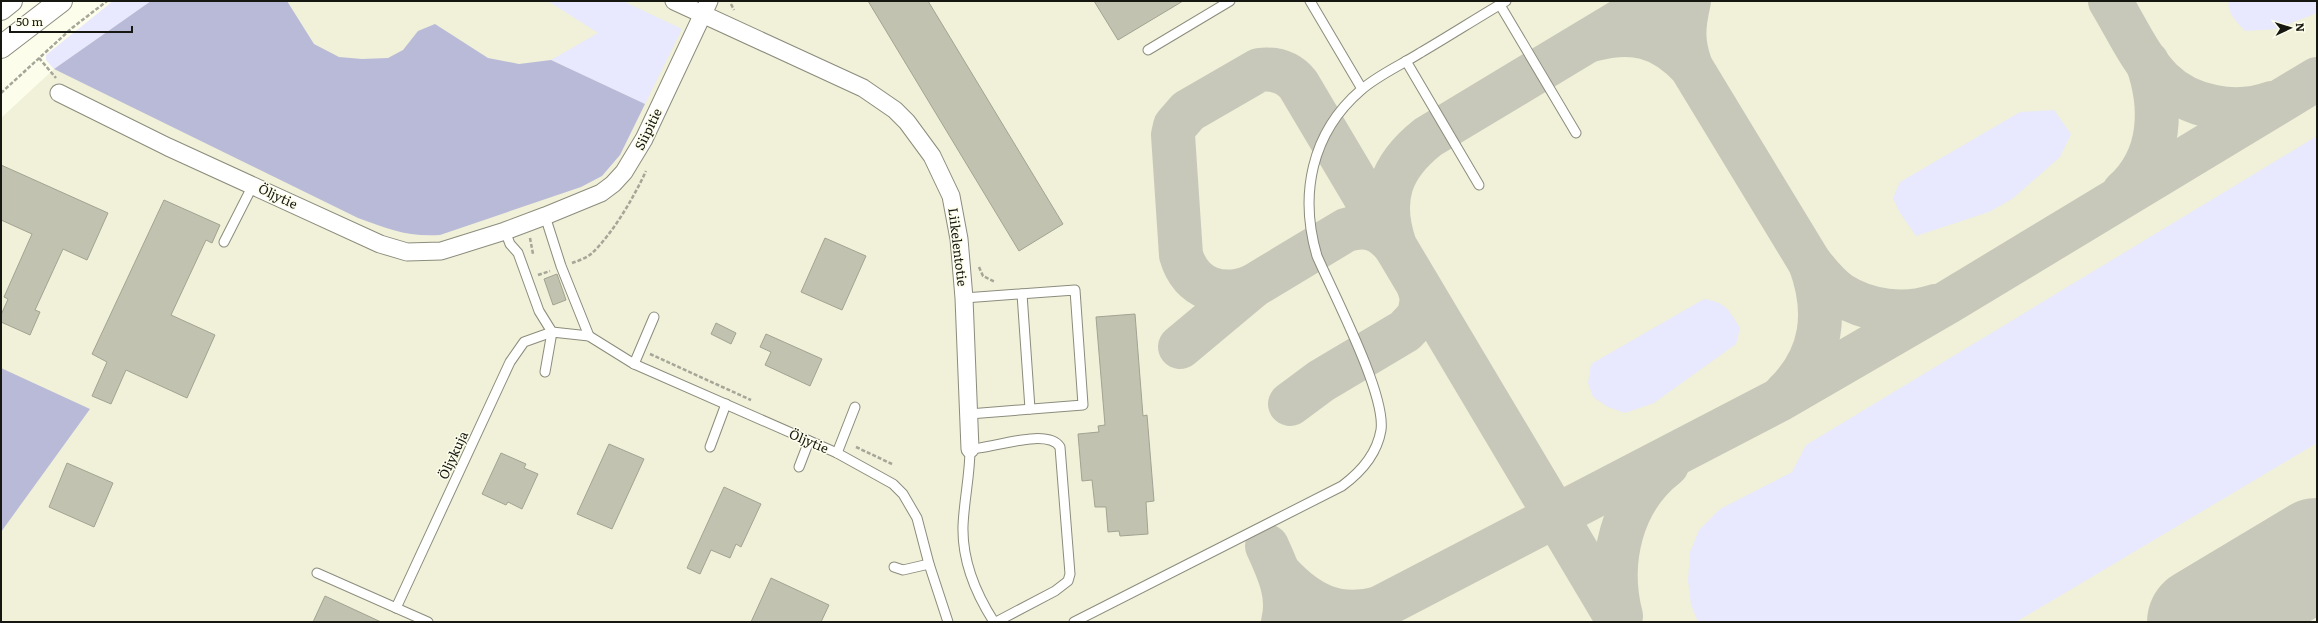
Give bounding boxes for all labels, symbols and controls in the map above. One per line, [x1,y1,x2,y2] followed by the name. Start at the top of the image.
[10,8,132,34] scale bar
[2270,8,2310,48] north arrow
[16,12,43,30] text: 50 m
[2293,22,2309,32] text: N
[629,104,666,153] street label: Siipitie
[255,178,301,213] street label: Öljytie
[944,206,973,288] street label: Liikelentotie
[786,424,832,457] street label: Öljytie
[433,427,472,482] street label: Öljykuja

